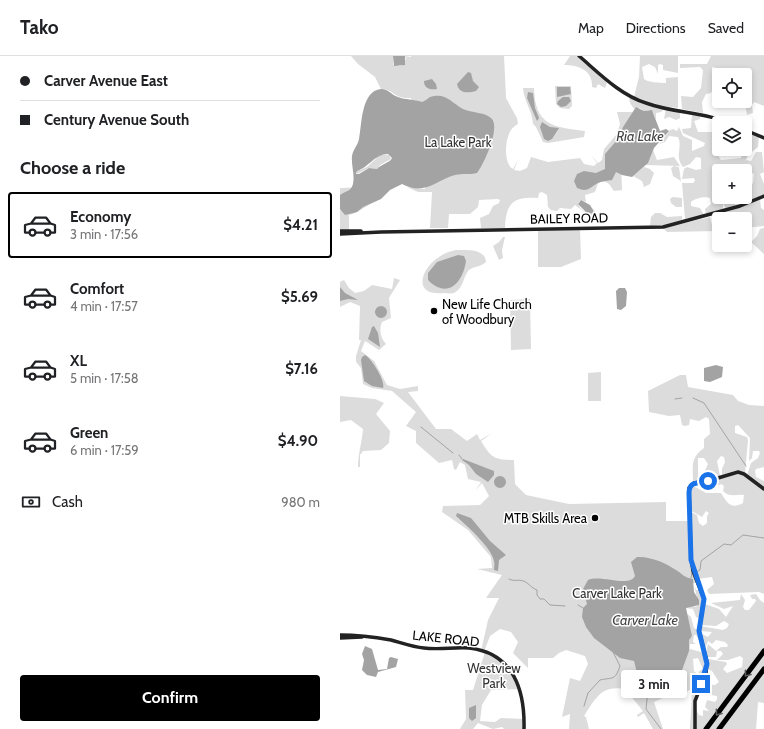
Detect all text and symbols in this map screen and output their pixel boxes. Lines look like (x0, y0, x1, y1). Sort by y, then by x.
text: Tako (20, 16, 59, 39)
text: Map (578, 19, 604, 37)
text: Directions (626, 19, 686, 37)
text: Saved (708, 19, 744, 37)
map controls (712, 68, 752, 252)
button: locate (712, 68, 752, 108)
text: Carver Avenue East (44, 72, 168, 90)
text: Century Avenue South (44, 111, 189, 129)
button: layers (712, 116, 752, 156)
water label: Ria Lake (616, 127, 664, 145)
park label: La Lake Park (425, 134, 492, 150)
text: Choose a ride (20, 157, 125, 179)
button: + (712, 164, 752, 204)
icon: car (22, 207, 58, 243)
text: Economy (70, 208, 131, 226)
street label: BAILEY ROAD (530, 209, 608, 227)
button: − (712, 212, 752, 252)
text: $4.21 (283, 216, 318, 234)
text: 3 min · 17:56 (70, 226, 138, 242)
icon: car (22, 279, 58, 315)
text: Comfort (70, 280, 124, 298)
text: $5.69 (281, 288, 318, 306)
place label: New Life Church of Woodbury (442, 296, 532, 327)
text: 4 min · 17:57 (70, 298, 138, 314)
marker: New Life Church of Woodbury (429, 306, 439, 316)
icon: car (22, 351, 58, 387)
text: XL (70, 352, 87, 370)
text: $7.16 (285, 360, 318, 378)
text: 5 min · 17:58 (70, 370, 139, 386)
icon: car (22, 423, 58, 459)
text: Green (70, 424, 108, 442)
text: $4.90 (278, 432, 318, 450)
text: 6 min · 17:59 (70, 442, 139, 458)
route start (699, 472, 717, 490)
icon: cash (20, 491, 42, 513)
text: Cash (52, 493, 83, 511)
text: 980 m (281, 494, 320, 510)
place label: MTB Skills Area (504, 510, 588, 526)
marker: MTB Skills Area (590, 513, 600, 523)
park label: Carver Lake Park (572, 585, 662, 601)
water label: Carver Lake (612, 611, 678, 629)
street label: LAKE ROAD (412, 627, 480, 649)
park label: Westview Park (467, 660, 521, 691)
one-way arrow (745, 669, 752, 676)
callout: 3 min (621, 670, 687, 698)
button: Confirm (20, 675, 320, 721)
route end (692, 675, 710, 693)
text: 3 min (638, 676, 670, 692)
one-way arrow (716, 708, 723, 715)

